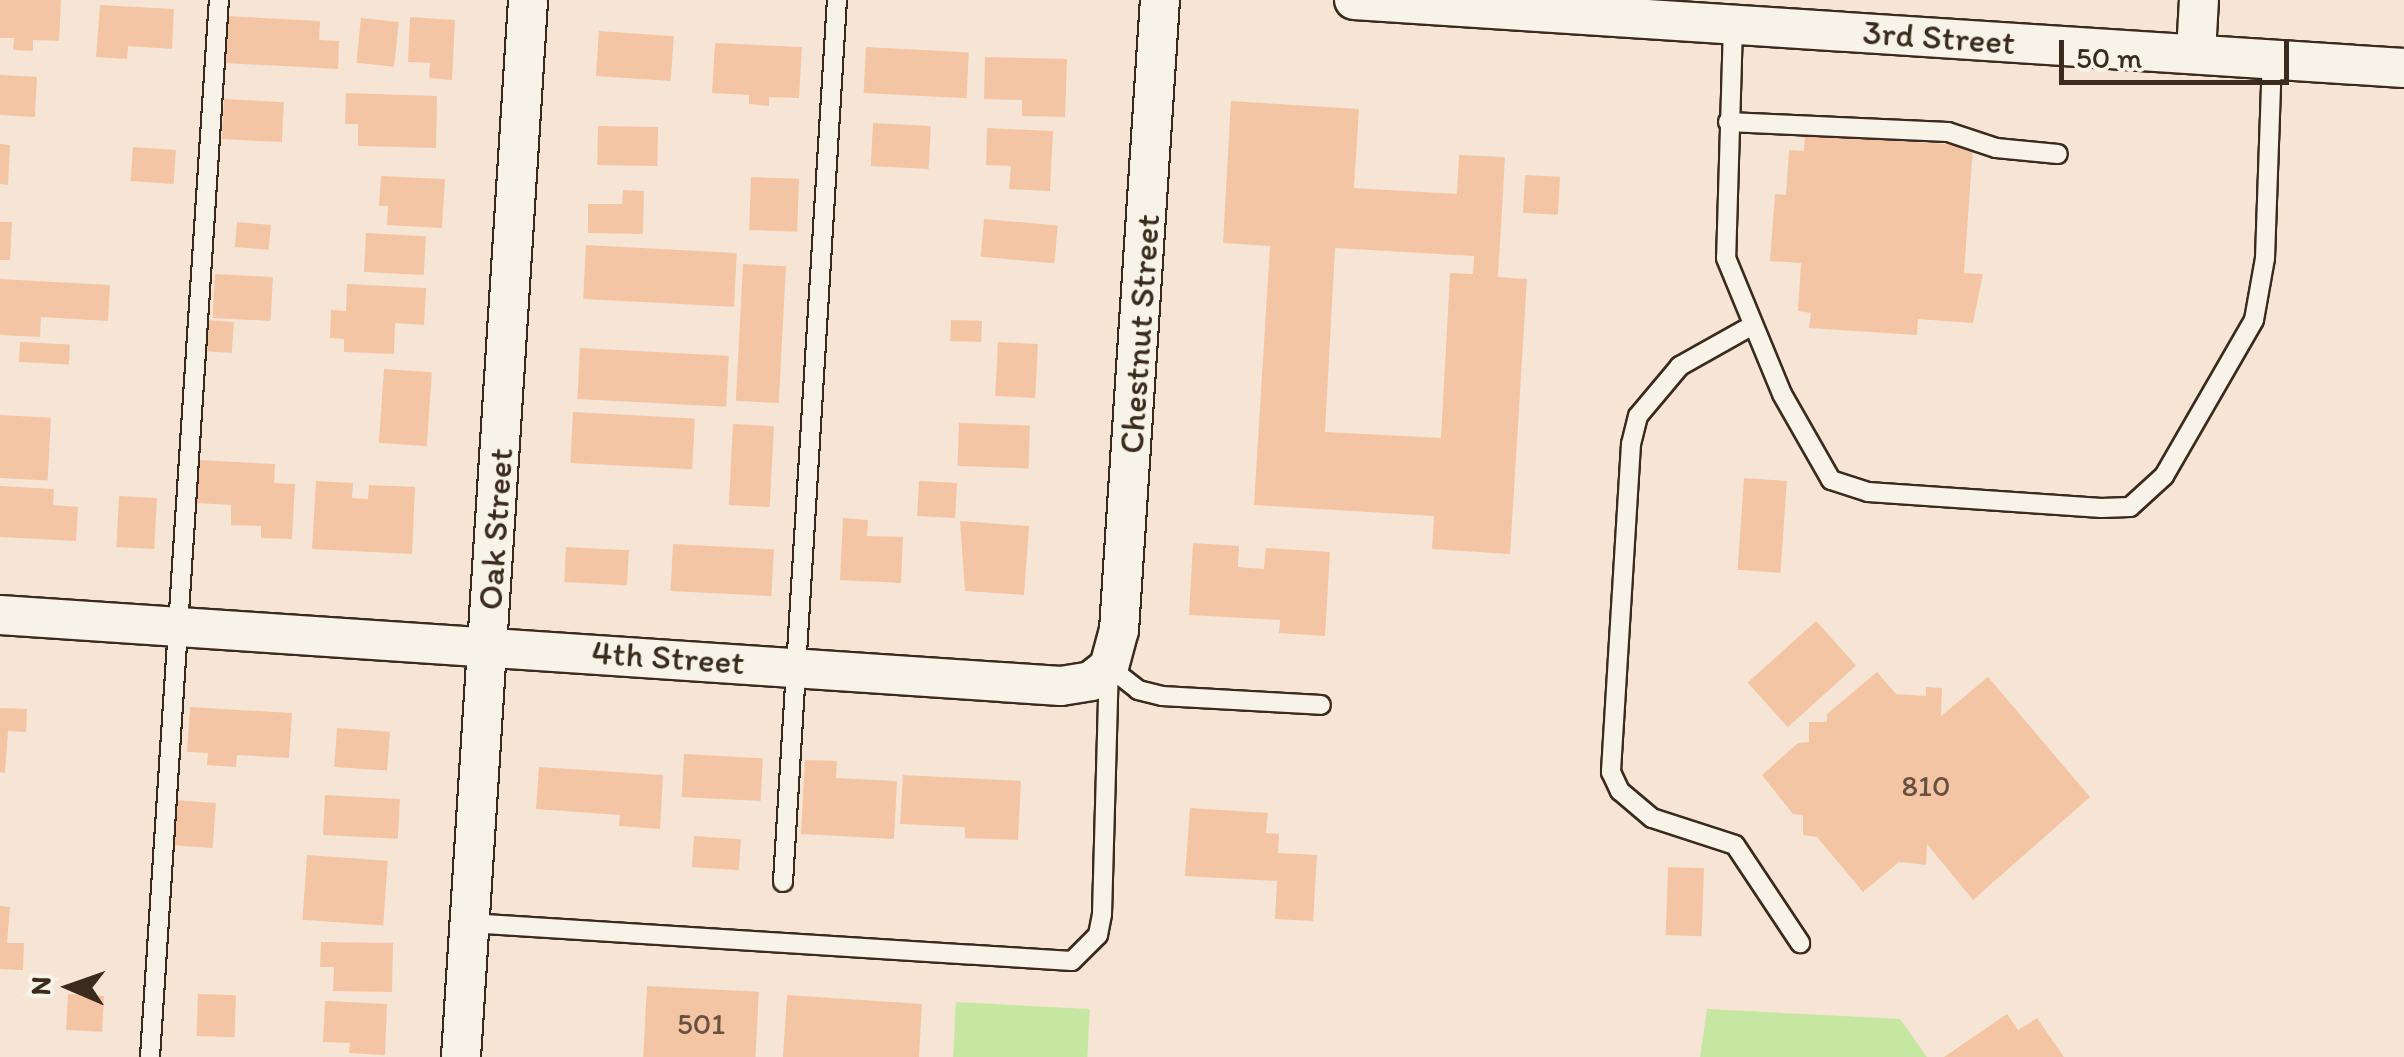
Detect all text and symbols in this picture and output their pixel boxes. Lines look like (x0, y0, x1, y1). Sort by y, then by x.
street label: 3rd Street (1862, 11, 2016, 63)
scale bar (2064, 20, 2294, 82)
text: 50 m (2076, 39, 2142, 76)
street label: Chestnut Street (1110, 213, 1168, 455)
street label: Oak Street (468, 447, 522, 611)
street label: 4th Street (590, 631, 746, 683)
house number: 810 (1902, 768, 1950, 804)
north arrow (20, 937, 120, 1037)
text: N (23, 976, 57, 996)
house number: 501 (677, 1006, 725, 1042)

